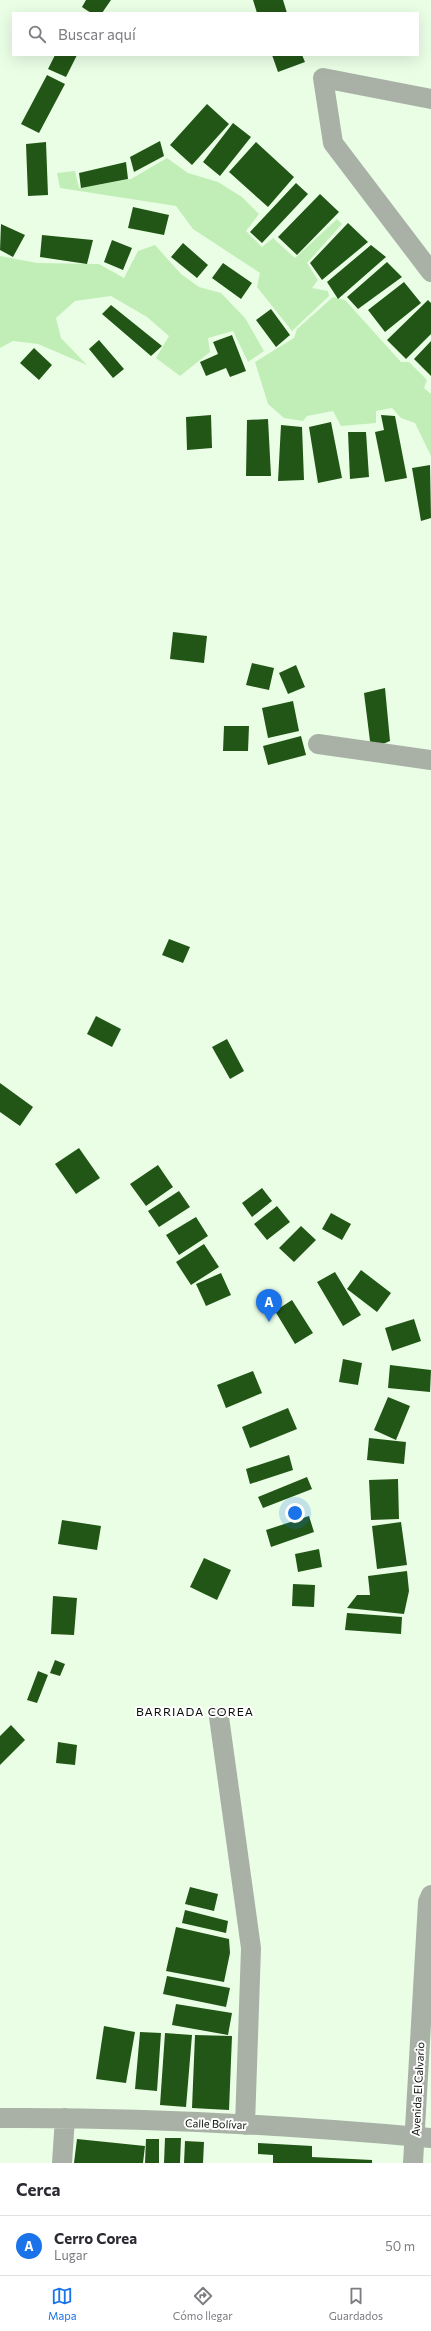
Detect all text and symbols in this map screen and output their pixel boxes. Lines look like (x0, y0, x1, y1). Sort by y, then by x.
search box (12, 12, 419, 56)
icon: search (26, 23, 48, 45)
text: Buscar aquí (58, 25, 136, 43)
pin: A (256, 1289, 282, 1322)
your location (285, 1503, 305, 1523)
district label: BARRIADA COREA (136, 1704, 254, 1718)
street label: Avenida El Calvario (409, 2041, 426, 2136)
street label: Calle Bolívar (185, 2116, 248, 2131)
text: Cerca (16, 2179, 61, 2200)
text: Cerro Corea (54, 2229, 137, 2247)
text: A (24, 2238, 34, 2254)
text: 50 m (385, 2238, 415, 2254)
text: Lugar (54, 2247, 88, 2263)
tab: Mapa (48, 2285, 77, 2322)
tab: Cómo llegar (173, 2285, 233, 2322)
tab: Guardados (329, 2285, 383, 2322)

